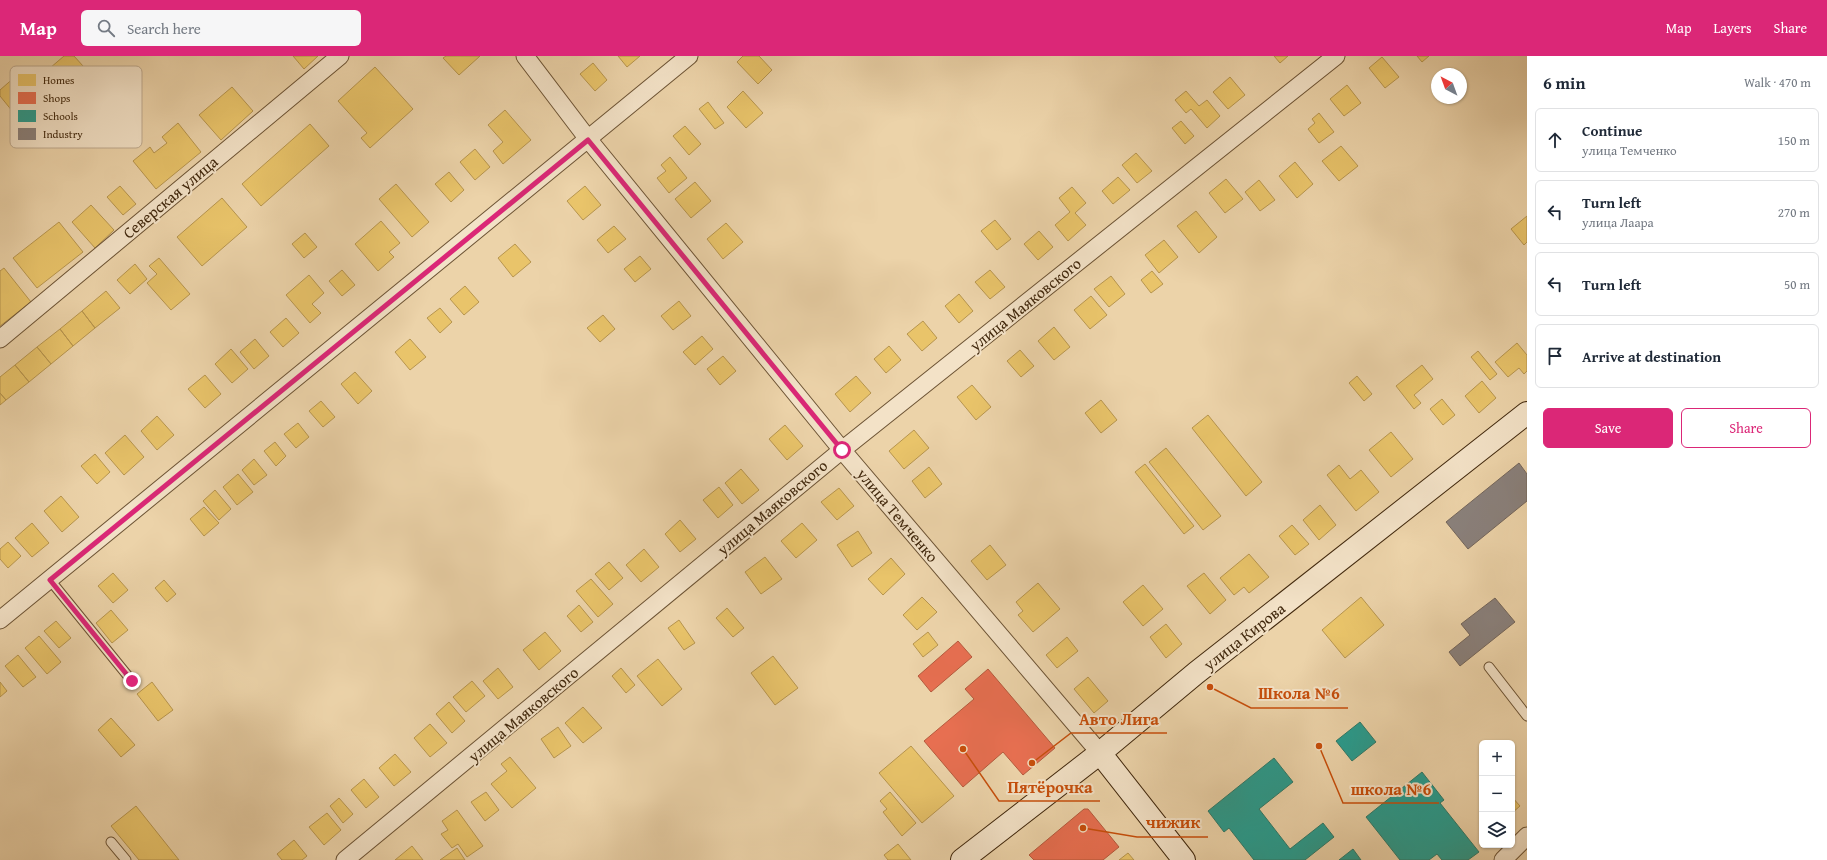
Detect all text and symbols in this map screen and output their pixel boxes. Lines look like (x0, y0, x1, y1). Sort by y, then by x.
search box (81, 10, 361, 46)
text: Map (20, 14, 57, 42)
icon: search (95, 17, 117, 39)
text: Search here (127, 18, 201, 39)
text: Map (1666, 18, 1692, 38)
text: Layers (1714, 18, 1752, 38)
text: Share (1774, 18, 1807, 38)
legend (10, 66, 142, 148)
north arrow (1431, 68, 1467, 104)
text: 6 min (1543, 70, 1585, 95)
text: Homes (43, 72, 74, 88)
text: Walk · 470 m (1744, 73, 1811, 92)
text: Shops (43, 90, 70, 106)
text: Schools (43, 108, 78, 124)
text: Continue (1582, 120, 1643, 141)
text: Industry (43, 126, 83, 142)
icon: ahead (1544, 129, 1566, 151)
text: 150 m (1778, 131, 1810, 150)
text: улица Темченко (1582, 141, 1677, 160)
street label: Северская улица (117, 150, 223, 244)
text: Turn left (1582, 192, 1641, 213)
icon: left (1544, 201, 1566, 223)
text: 270 m (1778, 203, 1810, 222)
text: улица Лаара (1582, 213, 1654, 232)
street label: улица Маяковского (963, 251, 1086, 357)
icon: left (1544, 273, 1566, 295)
text: Turn left (1582, 274, 1641, 295)
text: 50 m (1784, 275, 1810, 294)
icon: arrive (1544, 345, 1566, 367)
text: Arrive at destination (1582, 346, 1721, 367)
button: Save (1543, 408, 1673, 448)
button: Share (1681, 408, 1811, 448)
route start (833, 441, 851, 459)
street label: улица Маяковского (711, 453, 833, 561)
street label: улица Темченко (851, 462, 945, 567)
street label: улица Кирова (1197, 596, 1290, 676)
street label: улица Маяковского (462, 660, 584, 768)
route end (123, 672, 141, 690)
callout: Школа №6 (1251, 679, 1348, 708)
text: Школа №6 (1258, 680, 1340, 705)
callout: Авто Лига (1071, 704, 1167, 733)
text: Авто Лига (1079, 706, 1159, 731)
map controls (1479, 740, 1515, 848)
button: + (1479, 740, 1515, 776)
callout: Пятёрочка (999, 772, 1100, 801)
text: Пятёрочка (1007, 774, 1093, 799)
callout: школа №6 (1343, 774, 1439, 803)
text: школа №6 (1351, 776, 1431, 801)
button: − (1479, 776, 1515, 812)
callout: чижик (1137, 808, 1208, 837)
text: чижик (1146, 809, 1201, 834)
button: layers (1479, 812, 1515, 848)

